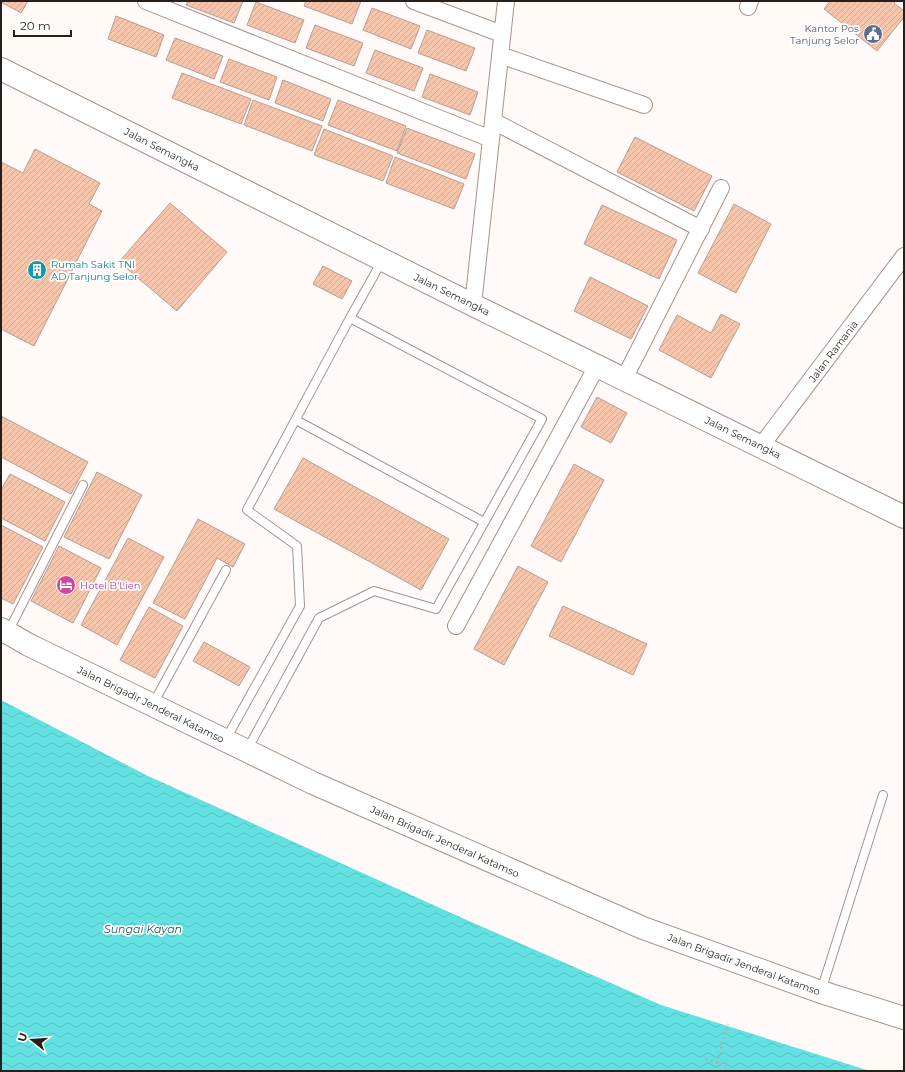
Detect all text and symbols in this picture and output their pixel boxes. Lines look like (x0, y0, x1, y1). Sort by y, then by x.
scale bar (14, 12, 71, 38)
text: 20 m (20, 18, 51, 33)
place label: Kantor Pos Tanjung Selor (790, 22, 859, 47)
public building icon: Kantor Pos Tanjung Selor (862, 23, 884, 45)
street label: Jalan Semangka (121, 124, 202, 174)
place label: Rumah Sakit TNI AD Tanjung Selor (51, 258, 138, 283)
building icon: Rumah Sakit TNI AD Tanjung Selor (26, 259, 48, 281)
street label: Jalan Semangka (411, 270, 492, 318)
street label: Jalan Ramania (805, 318, 861, 385)
street label: Jalan Semangka (702, 413, 783, 461)
hotel icon: Hotel B'Lien (55, 574, 77, 596)
place label: Hotel B'Lien (80, 579, 141, 592)
street label: Jalan Brigadir Jenderal Katamso (74, 663, 226, 746)
street label: Jalan Brigadir Jenderal Katamso (367, 802, 521, 880)
water label: Sungai Kayan (104, 922, 182, 936)
street label: Jalan Brigadir Jenderal Katamso (665, 930, 822, 998)
north arrow (12, 1020, 52, 1060)
text: U (14, 1031, 30, 1043)

